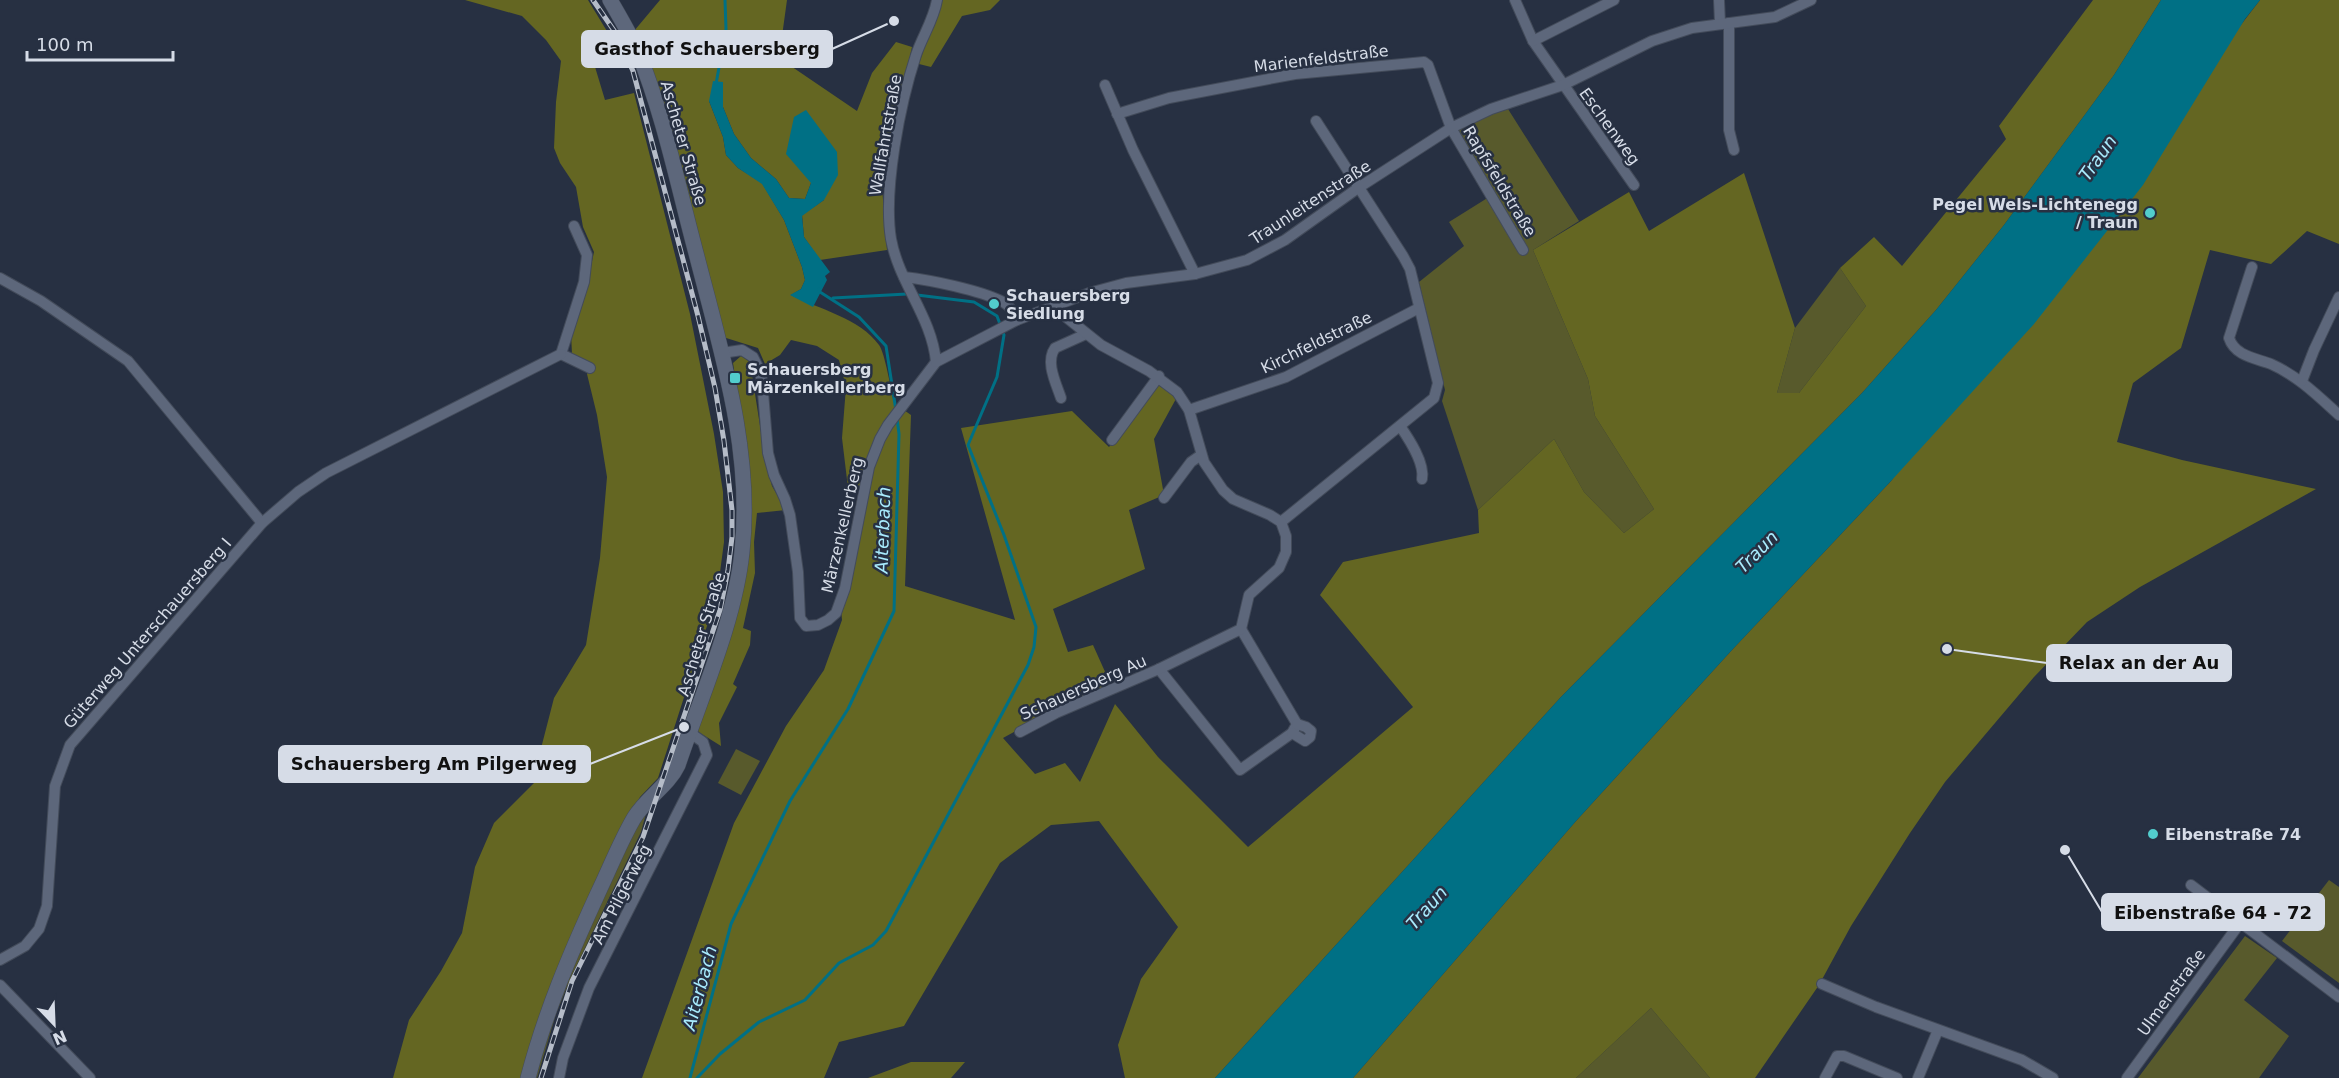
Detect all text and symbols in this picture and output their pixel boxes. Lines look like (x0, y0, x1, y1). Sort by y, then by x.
scale bar (27, 24, 172, 62)
callout: Gasthof Schauersberg (582, 31, 832, 67)
text: 100 m (36, 34, 94, 55)
text: Gasthof Schauersberg (594, 38, 820, 59)
street label: Marienfeldstraße (1253, 41, 1390, 76)
street label: Wallfahrtstraße (865, 73, 906, 197)
street label: Ascheter Straße (657, 79, 710, 208)
street label: Eschenweg (1575, 84, 1644, 168)
street label: Rapfsfeldstraße (1459, 122, 1540, 240)
water label: Traun (2074, 131, 2121, 185)
street label: Traunleitenstraße (1246, 156, 1374, 249)
place label: Pegel Wels-Lichtenegg / Traun (1932, 195, 2138, 232)
marker: Pegel Wels-Lichtenegg / Traun (2143, 206, 2157, 220)
place label: Schauersberg Siedlung (1006, 286, 1131, 323)
marker: Schauersberg Siedlung (987, 297, 1001, 311)
street label: Kirchfeldstraße (1258, 307, 1375, 378)
place label: Schauersberg Märzenkellerberg (747, 360, 906, 397)
marker: Schauersberg Märzenkellerberg (728, 371, 742, 385)
street label: Märzenkellerberg (818, 455, 867, 595)
water label: Aiterbach (870, 486, 895, 575)
water label: Traun (1731, 526, 1782, 577)
street label: Güterweg Unterschauersberg I (59, 534, 235, 732)
street label: Ascheter Straße (674, 570, 729, 698)
callout: Relax an der Au (2047, 645, 2231, 681)
street label: Schauersberg Au (1017, 651, 1149, 724)
text: Relax an der Au (2059, 652, 2219, 673)
callout: Schauersberg Am Pilgerweg (279, 746, 590, 782)
text: Schauersberg Am Pilgerweg (291, 753, 577, 774)
place label: Eibenstraße 74 (2165, 825, 2301, 844)
marker: Eibenstraße 74 (2146, 827, 2160, 841)
street label: Am Pilgerweg (588, 841, 655, 947)
water label: Traun (1402, 882, 1451, 934)
callout: Eibenstraße 64 - 72 (2102, 894, 2324, 930)
text: Eibenstraße 64 - 72 (2114, 902, 2312, 923)
water label: Aiterbach (678, 943, 721, 1033)
street label: Ulmenstraße (2134, 945, 2209, 1039)
north arrow (24, 994, 84, 1054)
text: N (50, 1026, 70, 1049)

